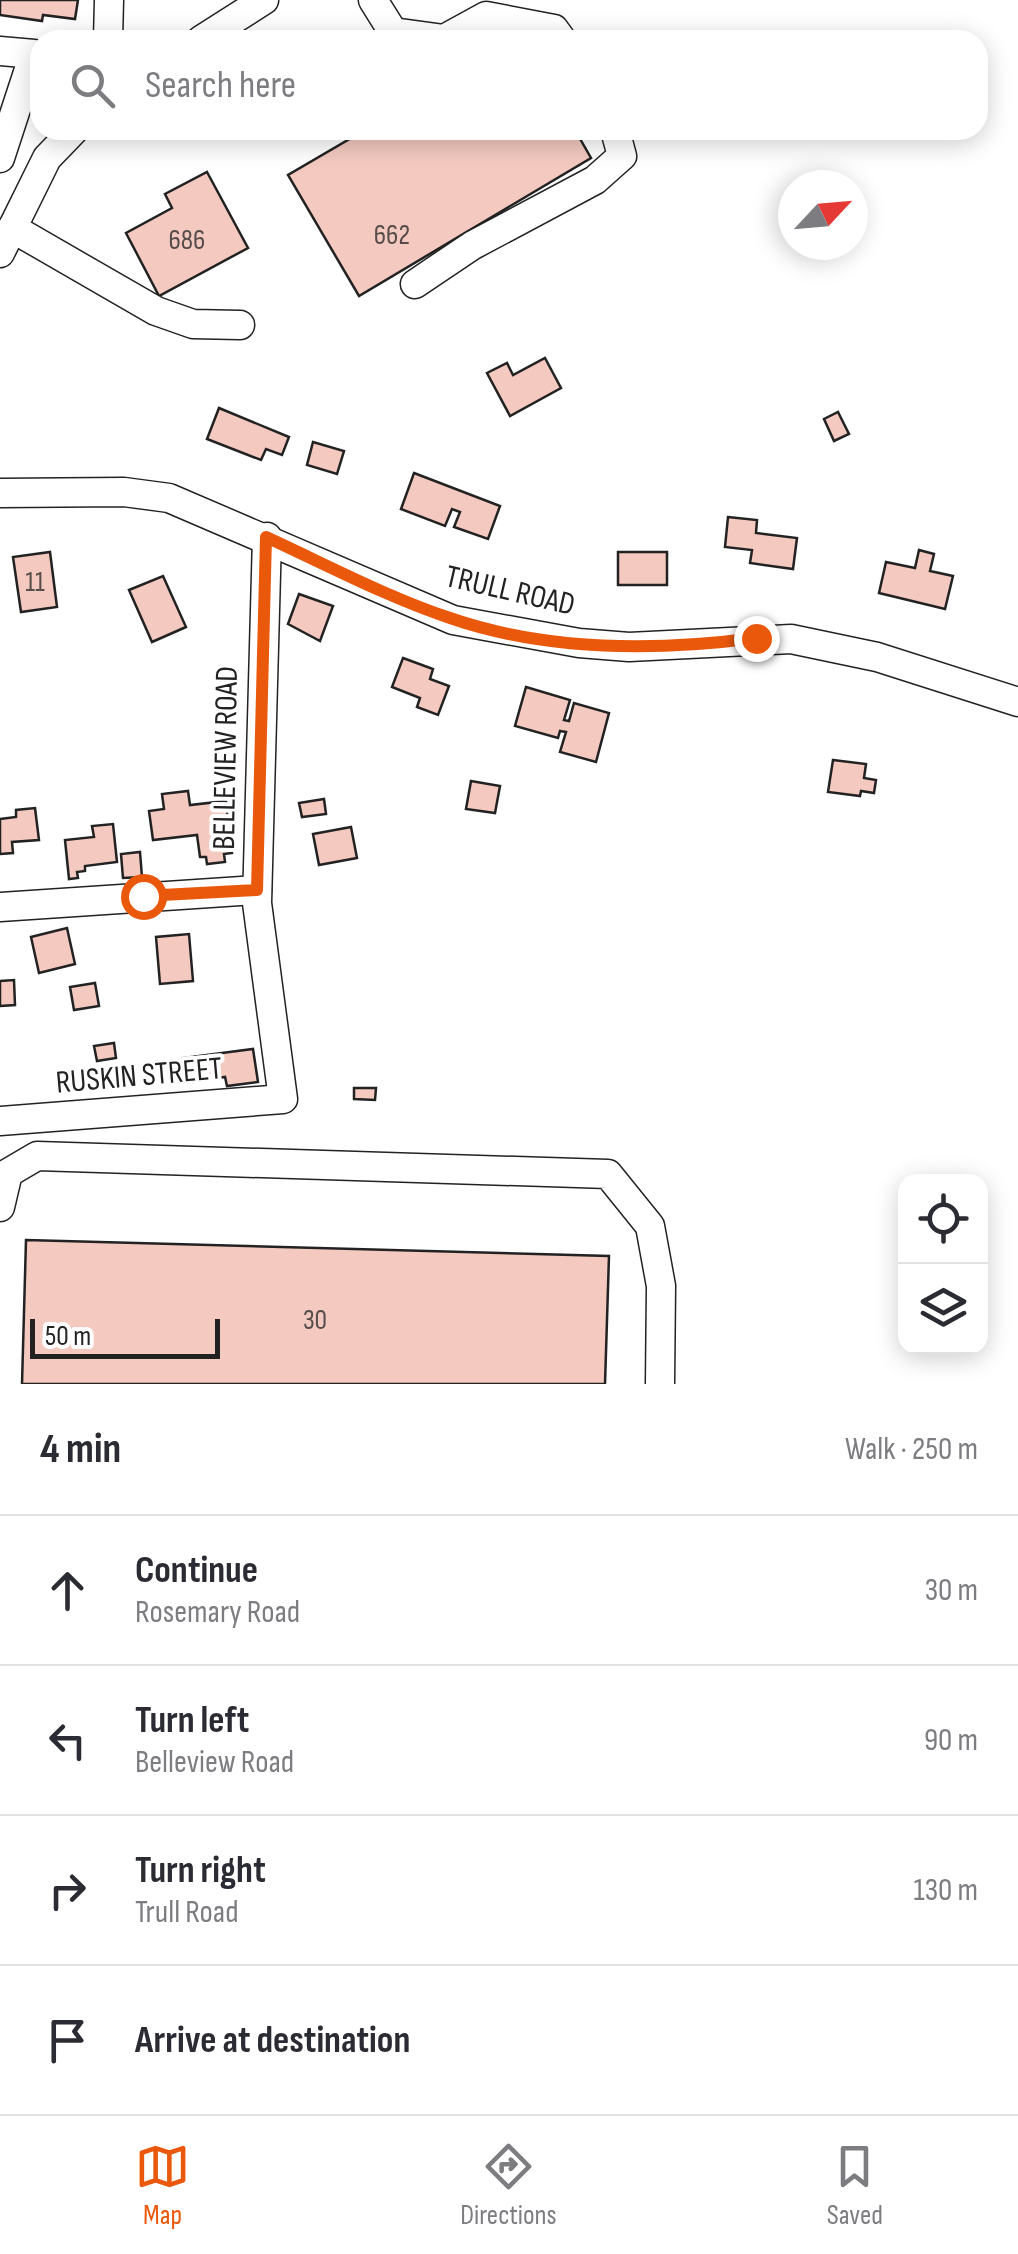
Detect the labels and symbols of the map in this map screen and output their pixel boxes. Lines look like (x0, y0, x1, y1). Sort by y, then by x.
north arrow (778, 170, 868, 260)
house number: 662 (374, 219, 410, 252)
house number: 686 (169, 224, 205, 257)
street label: TRULL ROAD (441, 557, 579, 625)
house number: 11 (25, 566, 45, 599)
route end (734, 616, 780, 662)
street label: BELLEVIEW ROAD (205, 666, 247, 850)
route start (121, 874, 167, 920)
street label: RUSKIN STREET (54, 1049, 224, 1103)
house number: 30 (303, 1304, 327, 1337)
scale bar (30, 1314, 220, 1358)

